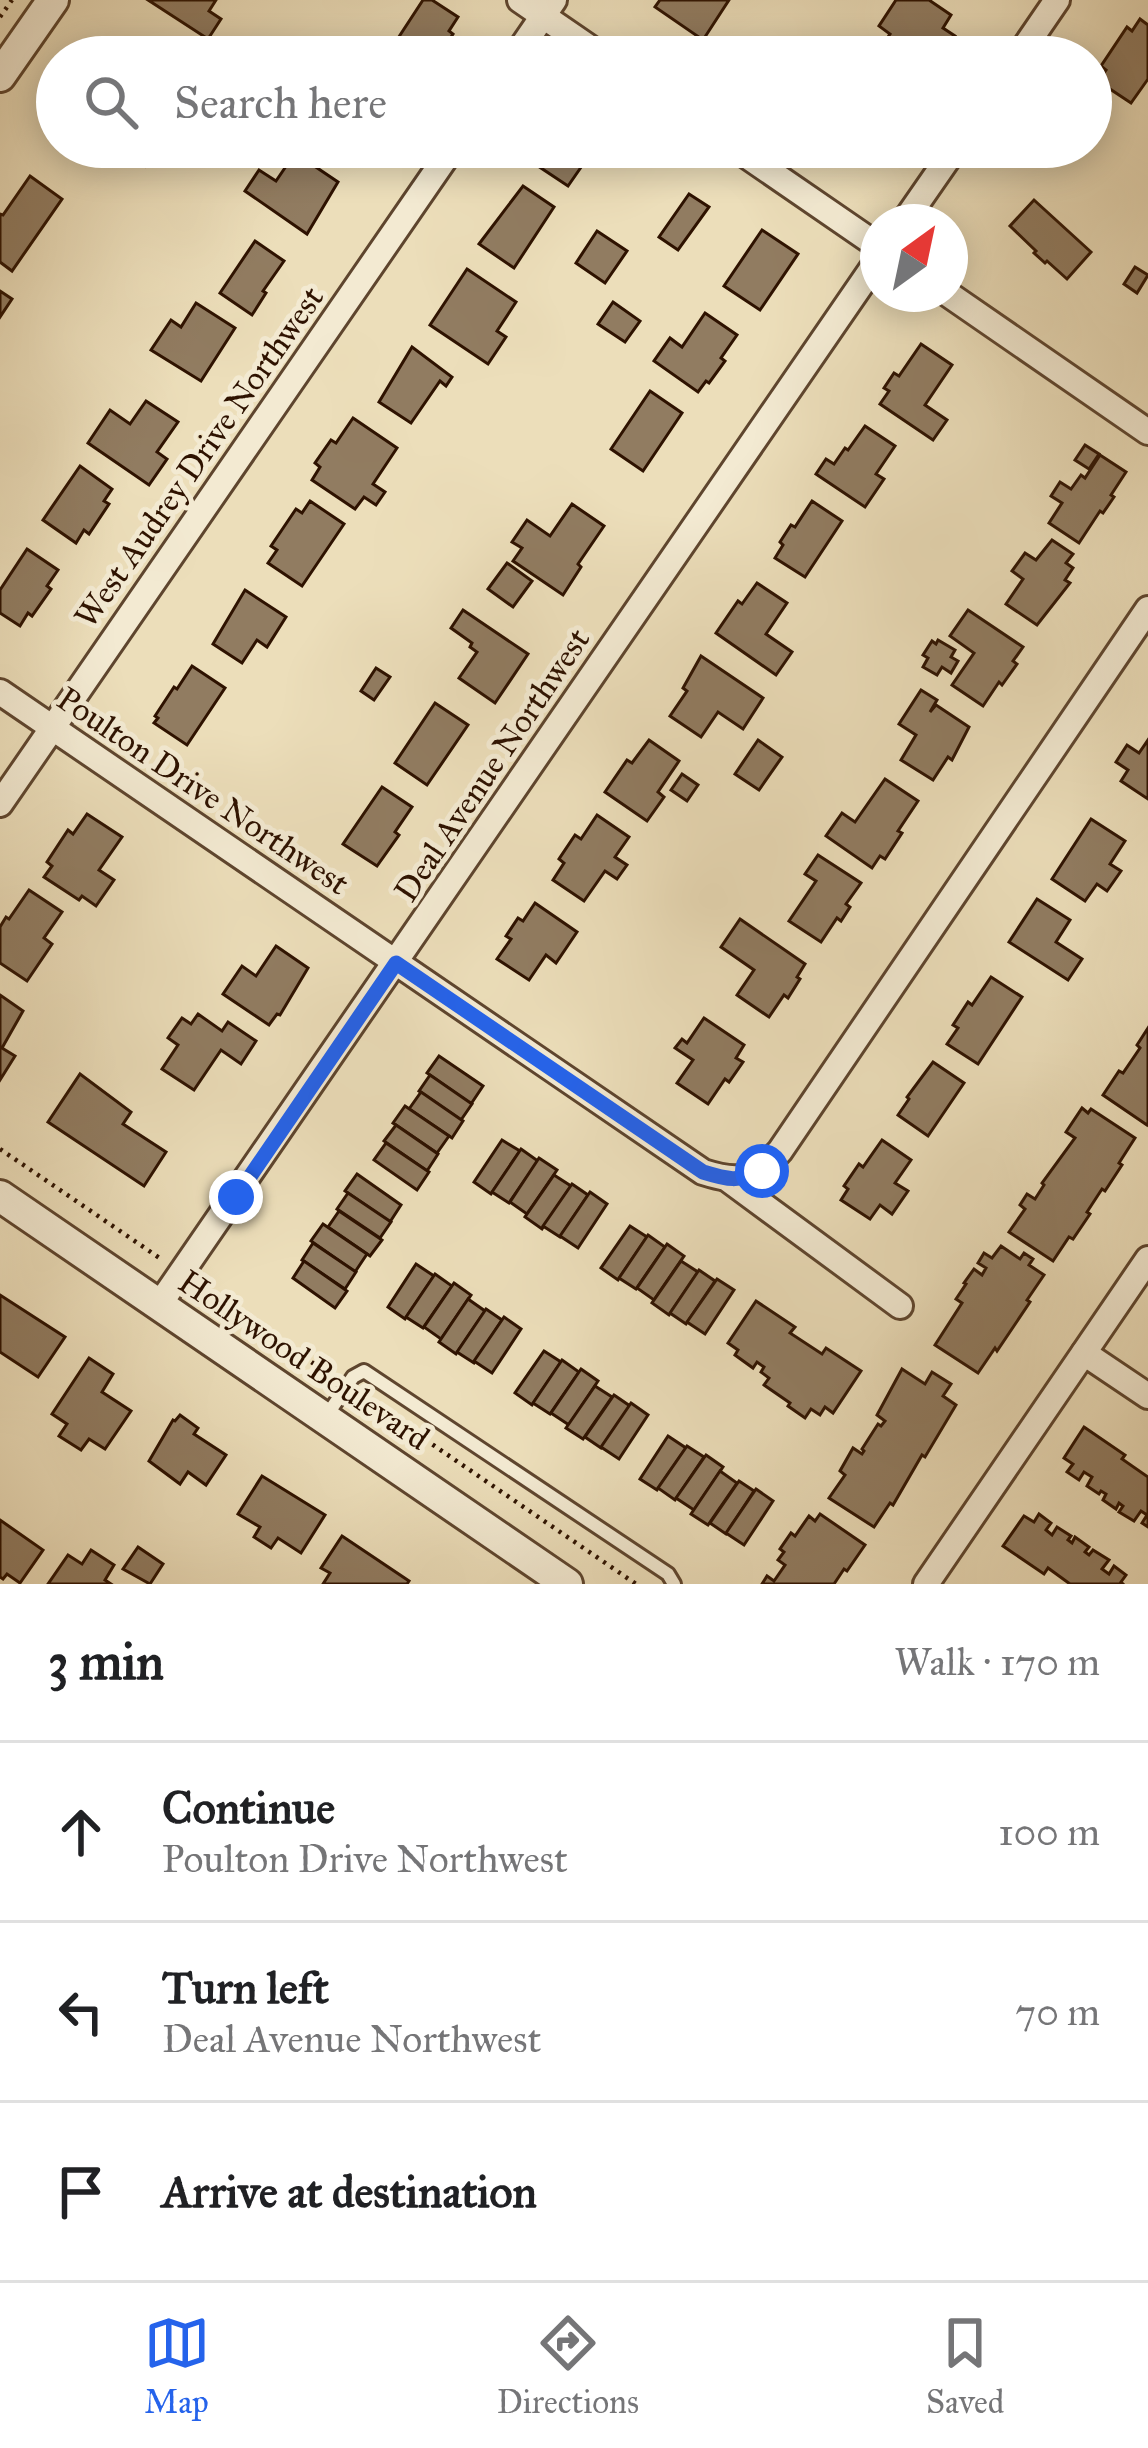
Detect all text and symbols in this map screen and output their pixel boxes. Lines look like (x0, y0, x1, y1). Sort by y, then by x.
search box (36, 36, 1112, 168)
icon: search (78, 69, 144, 135)
text: Search here (174, 75, 387, 130)
north arrow (860, 204, 968, 312)
street label: West Audrey Drive Northwest (66, 278, 332, 635)
street label: Deal Avenue Northwest (386, 621, 598, 909)
street label: Poulton Drive Northwest (50, 678, 357, 904)
route start (735, 1144, 789, 1198)
route end (209, 1170, 263, 1224)
street label: Hollywood Boulevard (171, 1261, 437, 1459)
text: 3 min (48, 1631, 164, 1693)
text: Walk · 170 m (894, 1638, 1100, 1686)
text: Continue (162, 1780, 335, 1835)
icon: ahead (48, 1799, 114, 1865)
text: 100 m (998, 1808, 1100, 1856)
text: Poulton Drive Northwest (162, 1835, 568, 1883)
text: Turn left (162, 1960, 329, 2015)
icon: left (48, 1979, 114, 2045)
text: 70 m (1015, 1988, 1100, 2036)
text: Deal Avenue Northwest (162, 2015, 541, 2063)
icon: arrive (48, 2159, 114, 2225)
text: Arrive at destination (162, 2164, 537, 2219)
tab: Map (144, 2310, 210, 2422)
tab: Directions (497, 2310, 639, 2422)
tab: Saved (926, 2310, 1004, 2422)

